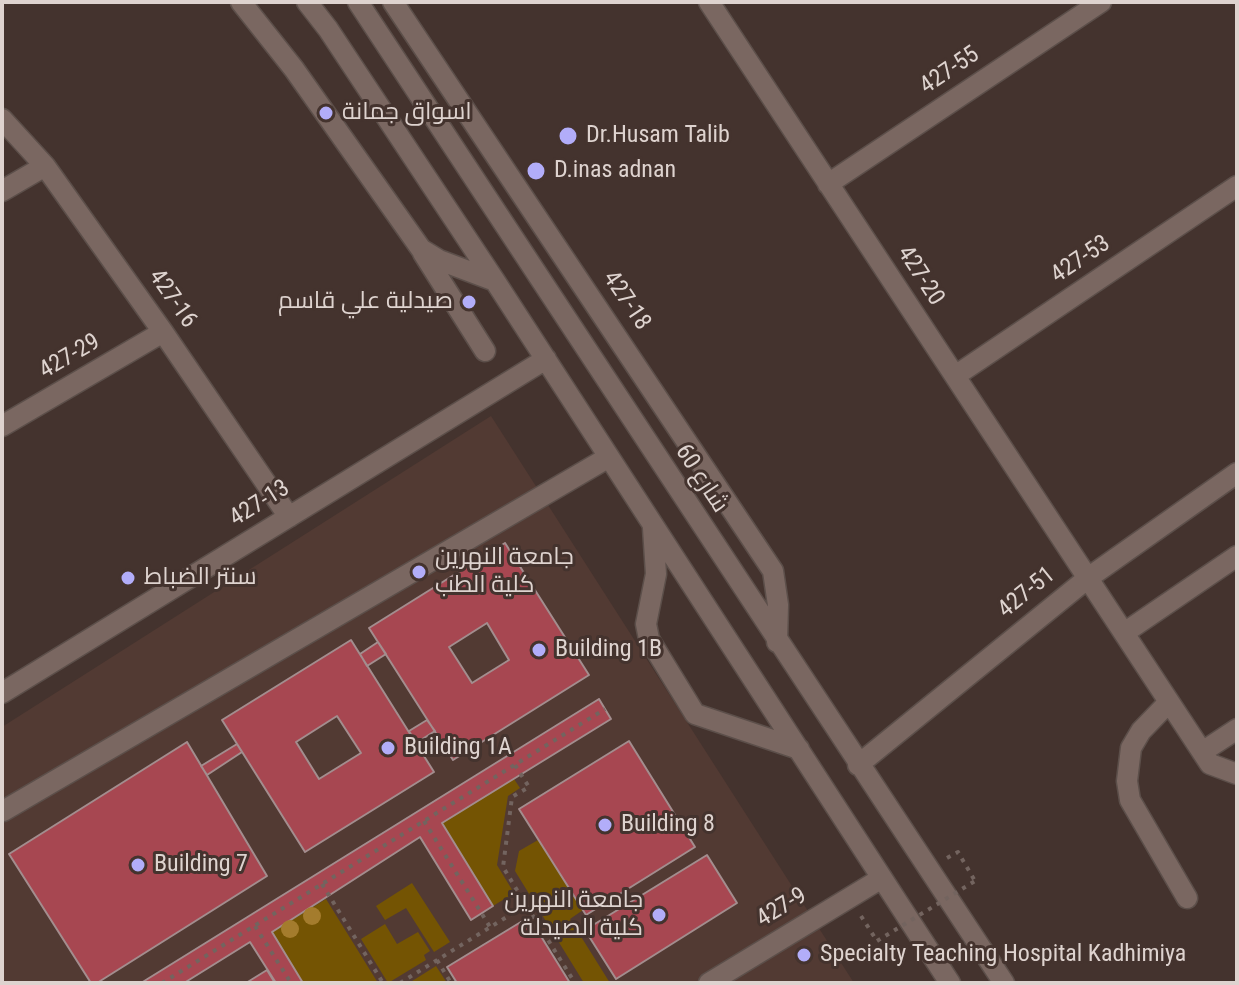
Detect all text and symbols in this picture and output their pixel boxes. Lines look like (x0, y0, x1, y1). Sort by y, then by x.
street label: 427-55 (915, 41, 985, 101)
place label: اسواق جمانة (342, 99, 472, 127)
marker: اسواق جمانة (317, 104, 335, 122)
place label: Dr.Husam Talib (586, 122, 730, 150)
marker: Dr.Husam Talib (557, 125, 579, 147)
place label: D.inas adnan (554, 157, 676, 185)
marker: D.inas adnan (525, 160, 547, 182)
street label: 427-53 (1046, 230, 1116, 290)
street label: 427-20 (890, 241, 950, 311)
street label: 427-16 (142, 264, 202, 334)
street label: 427-18 (596, 266, 656, 336)
place label: صيدلية علي قاسم (278, 288, 453, 316)
marker: صيدلية علي قاسم (460, 293, 478, 311)
street label: 427-29 (35, 328, 105, 386)
street label: شارع 60 (668, 439, 734, 519)
street label: 427-13 (225, 475, 295, 533)
place label: جامعة النهرين كلية الطب (435, 544, 574, 600)
street label: 427-51 (993, 561, 1061, 625)
marker: جامعة النهرين كلية الطب (410, 563, 428, 581)
place label: سنتر الضباط (144, 564, 257, 592)
marker: سنتر الضباط (119, 569, 137, 587)
place label: Building 1B (555, 636, 662, 664)
marker: Building 1B (530, 641, 548, 659)
place label: Building 1A (404, 734, 512, 762)
marker: Building 1A (379, 739, 397, 757)
place label: Building 8 (621, 811, 715, 839)
marker: Building 8 (596, 816, 614, 834)
place label: Building 7 (154, 851, 248, 879)
marker: Building 7 (129, 856, 147, 874)
street label: 427-9 (752, 882, 812, 934)
place label: جامعة النهرين كلية الصيدلة (504, 887, 643, 943)
marker: جامعة النهرين كلية الصيدلة (650, 906, 668, 924)
place label: Specialty Teaching Hospital Kadhimiya (820, 941, 1186, 969)
marker: Specialty Teaching Hospital Kadhimiya (795, 946, 813, 964)

